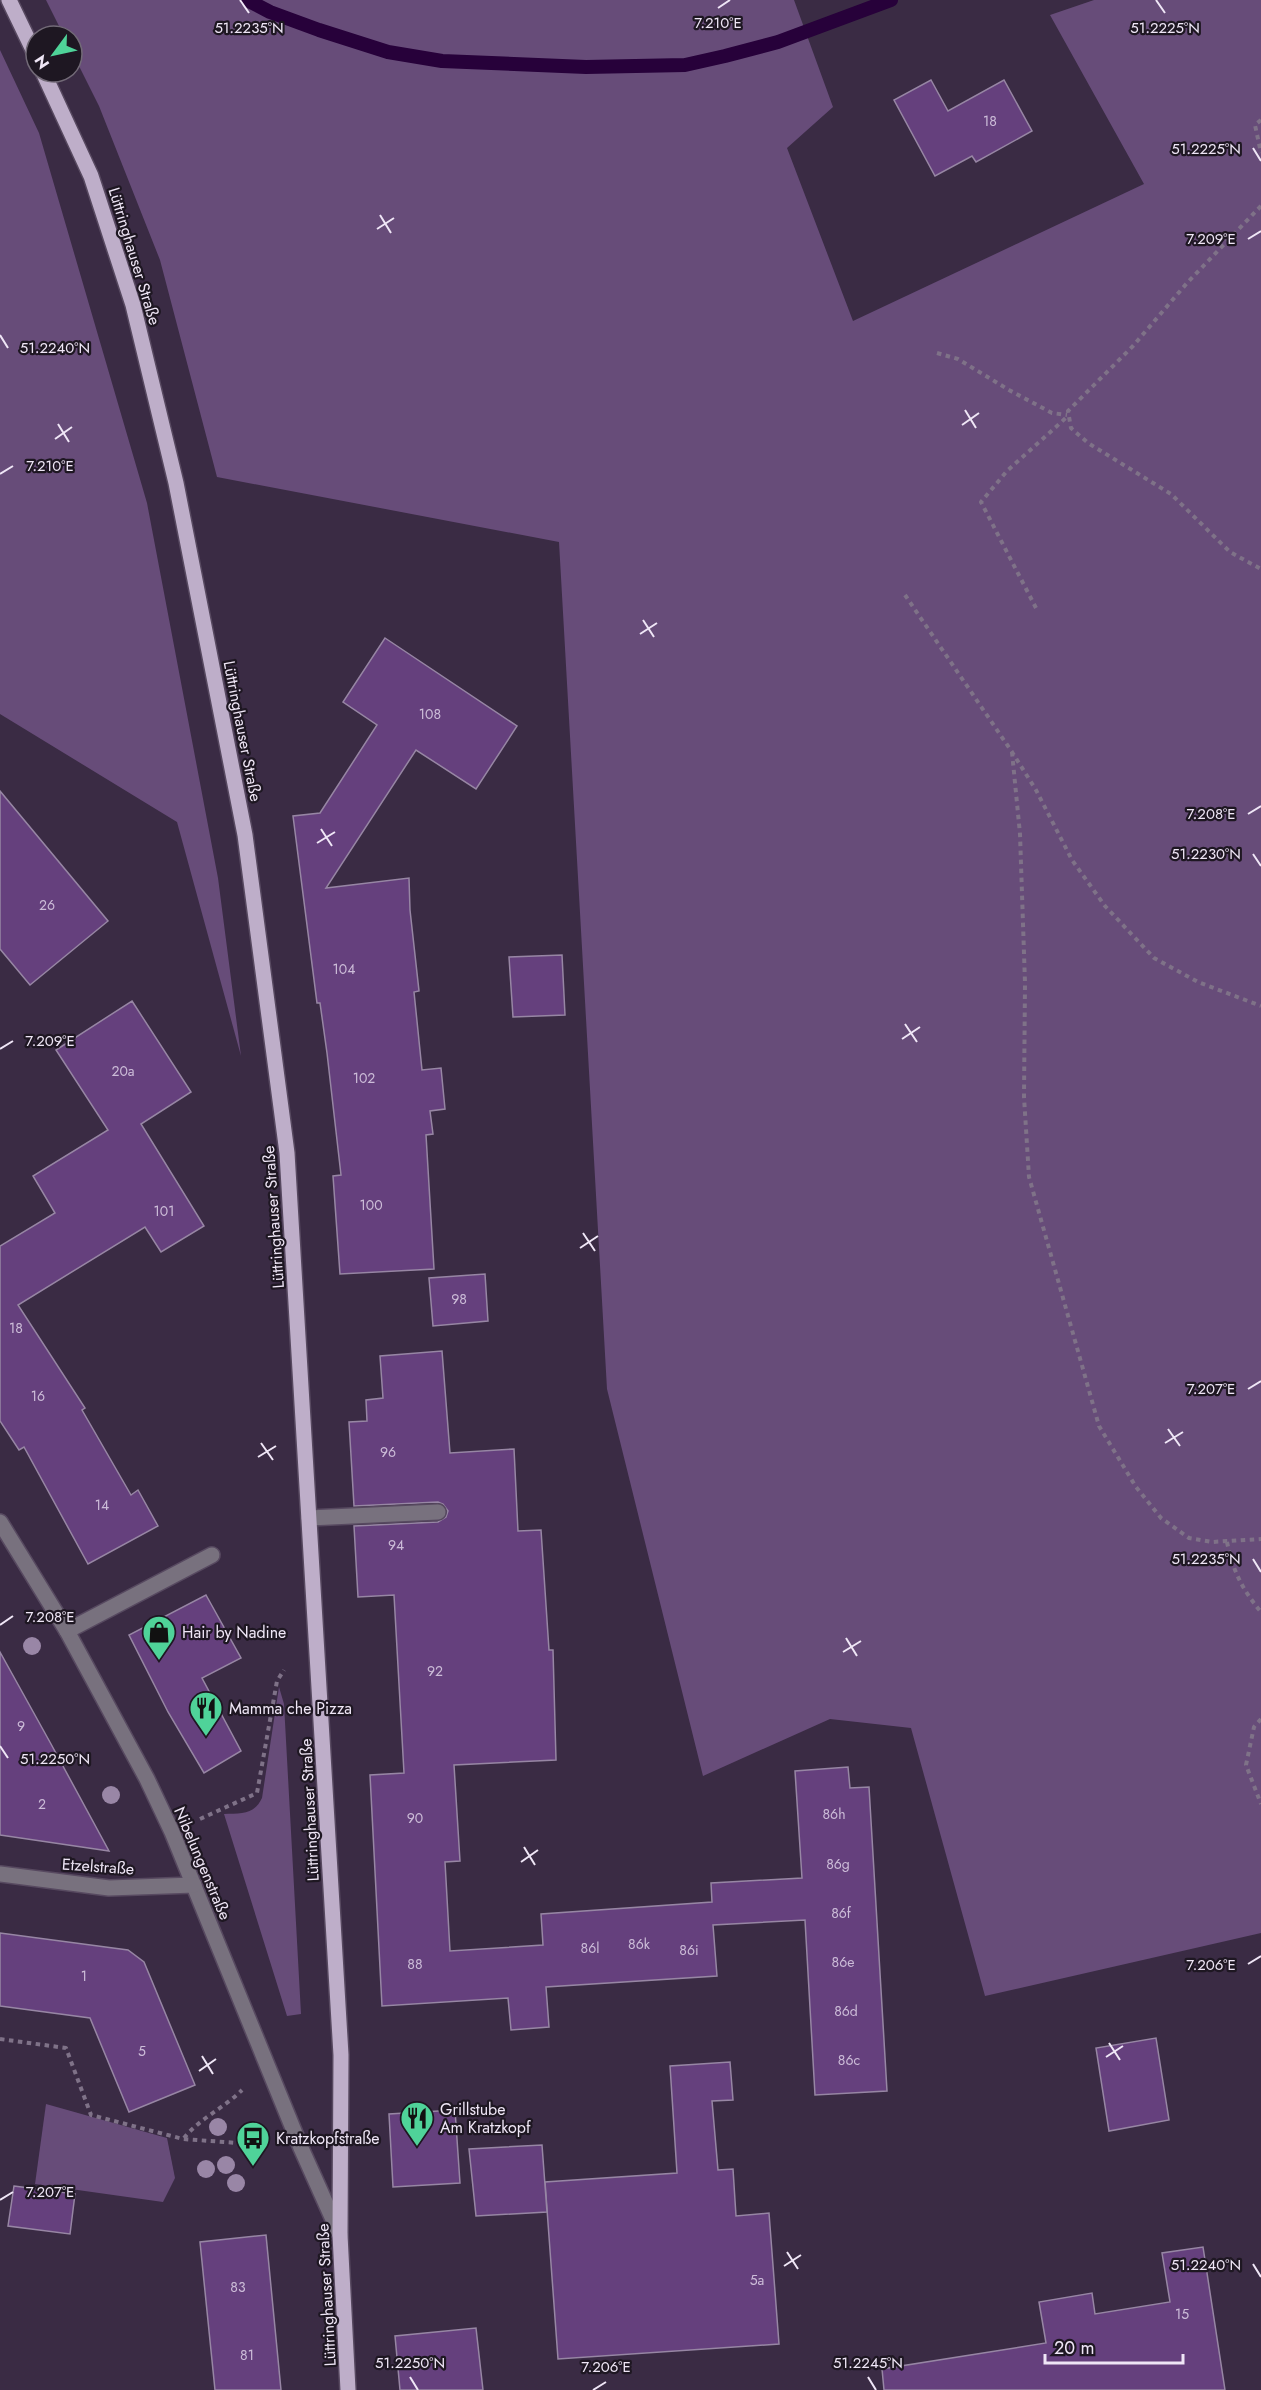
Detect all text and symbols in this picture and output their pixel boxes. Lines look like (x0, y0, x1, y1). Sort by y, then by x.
text: 7.210°E (694, 12, 742, 34)
text: 51.2235°N (214, 17, 284, 39)
text: 51.2225°N (1130, 17, 1200, 39)
north arrow (24, 24, 84, 84)
text: N (29, 50, 55, 73)
house number: 18 (983, 111, 997, 131)
text: 51.2225°N (1171, 138, 1241, 160)
street label: Lüttringhauser Straße (103, 184, 166, 328)
text: 7.209°E (1186, 228, 1236, 250)
text: 51.2240°N (20, 337, 90, 359)
text: 7.210°E (26, 455, 74, 477)
street label: Lüttringhauser Straße (218, 659, 267, 803)
house number: 108 (419, 704, 441, 724)
text: 7.208°E (1186, 803, 1236, 825)
text: 51.2230°N (1171, 843, 1241, 865)
house number: 26 (39, 895, 55, 915)
house number: 104 (333, 959, 355, 979)
text: 7.209°E (25, 1030, 75, 1052)
house number: 20a (111, 1061, 135, 1081)
house number: 102 (353, 1068, 375, 1088)
street label: Lüttringhauser Straße (257, 1145, 290, 1289)
house number: 100 (359, 1195, 383, 1215)
house number: 101 (154, 1201, 175, 1221)
house number: 98 (451, 1289, 467, 1309)
house number: 18 (9, 1318, 23, 1338)
text: 7.207°E (1187, 1378, 1235, 1400)
house number: 16 (31, 1386, 45, 1406)
house number: 96 (380, 1442, 396, 1462)
house number: 14 (95, 1495, 109, 1515)
house number: 94 (388, 1535, 404, 1555)
text: 51.2235°N (1171, 1548, 1241, 1570)
text: 7.208°E (25, 1606, 75, 1628)
shop icon: Hair by Nadine (141, 1614, 177, 1661)
place label: Hair by Nadine (182, 1621, 286, 1644)
house number: 92 (427, 1661, 443, 1681)
restaurant icon: Mamma che Pizza (188, 1690, 224, 1737)
place label: Mamma che Pizza (229, 1697, 352, 1720)
house number: 9 (17, 1716, 25, 1736)
street label: Lüttringhauser Straße (294, 1738, 325, 1882)
text: 51.2250°N (20, 1748, 90, 1770)
house number: 2 (38, 1794, 46, 1814)
street label: Nibelungenstraße (168, 1803, 237, 1923)
house number: 86h (822, 1804, 846, 1824)
house number: 90 (407, 1808, 423, 1828)
street label: Etzelstraße (61, 1853, 135, 1880)
house number: 86g (826, 1854, 850, 1874)
house number: 86f (831, 1903, 852, 1923)
house number: 86k (628, 1934, 651, 1954)
house number: 86l (581, 1938, 599, 1958)
house number: 86i (679, 1940, 699, 1960)
house number: 86e (832, 1952, 854, 1972)
house number: 88 (407, 1954, 423, 1974)
text: 7.206°E (1186, 1954, 1236, 1976)
house number: 1 (81, 1966, 87, 1986)
house number: 86d (834, 2001, 858, 2021)
house number: 5 (138, 2041, 146, 2061)
house number: 86c (838, 2050, 860, 2070)
place label: Grillstube Am Kratzkopf (440, 2098, 531, 2139)
restaurant icon: Grillstube Am Kratzkopf (399, 2100, 435, 2147)
bus stop icon: Kratzkopfstraße (235, 2120, 271, 2167)
place label: Kratzkopfstraße (276, 2127, 379, 2150)
text: 7.207°E (26, 2181, 74, 2203)
street label: Lüttringhauser Straße (311, 2223, 342, 2367)
text: 51.2240°N (1171, 2254, 1241, 2276)
house number: 5a (750, 2270, 764, 2290)
house number: 83 (230, 2277, 246, 2297)
house number: 15 (1175, 2304, 1189, 2324)
scale bar (1045, 2327, 1183, 2365)
text: 20 m (1054, 2335, 1094, 2361)
house number: 81 (240, 2345, 254, 2365)
text: 51.2250°N (375, 2352, 445, 2374)
text: 51.2245°N (833, 2352, 903, 2374)
text: 7.206°E (581, 2356, 631, 2378)

